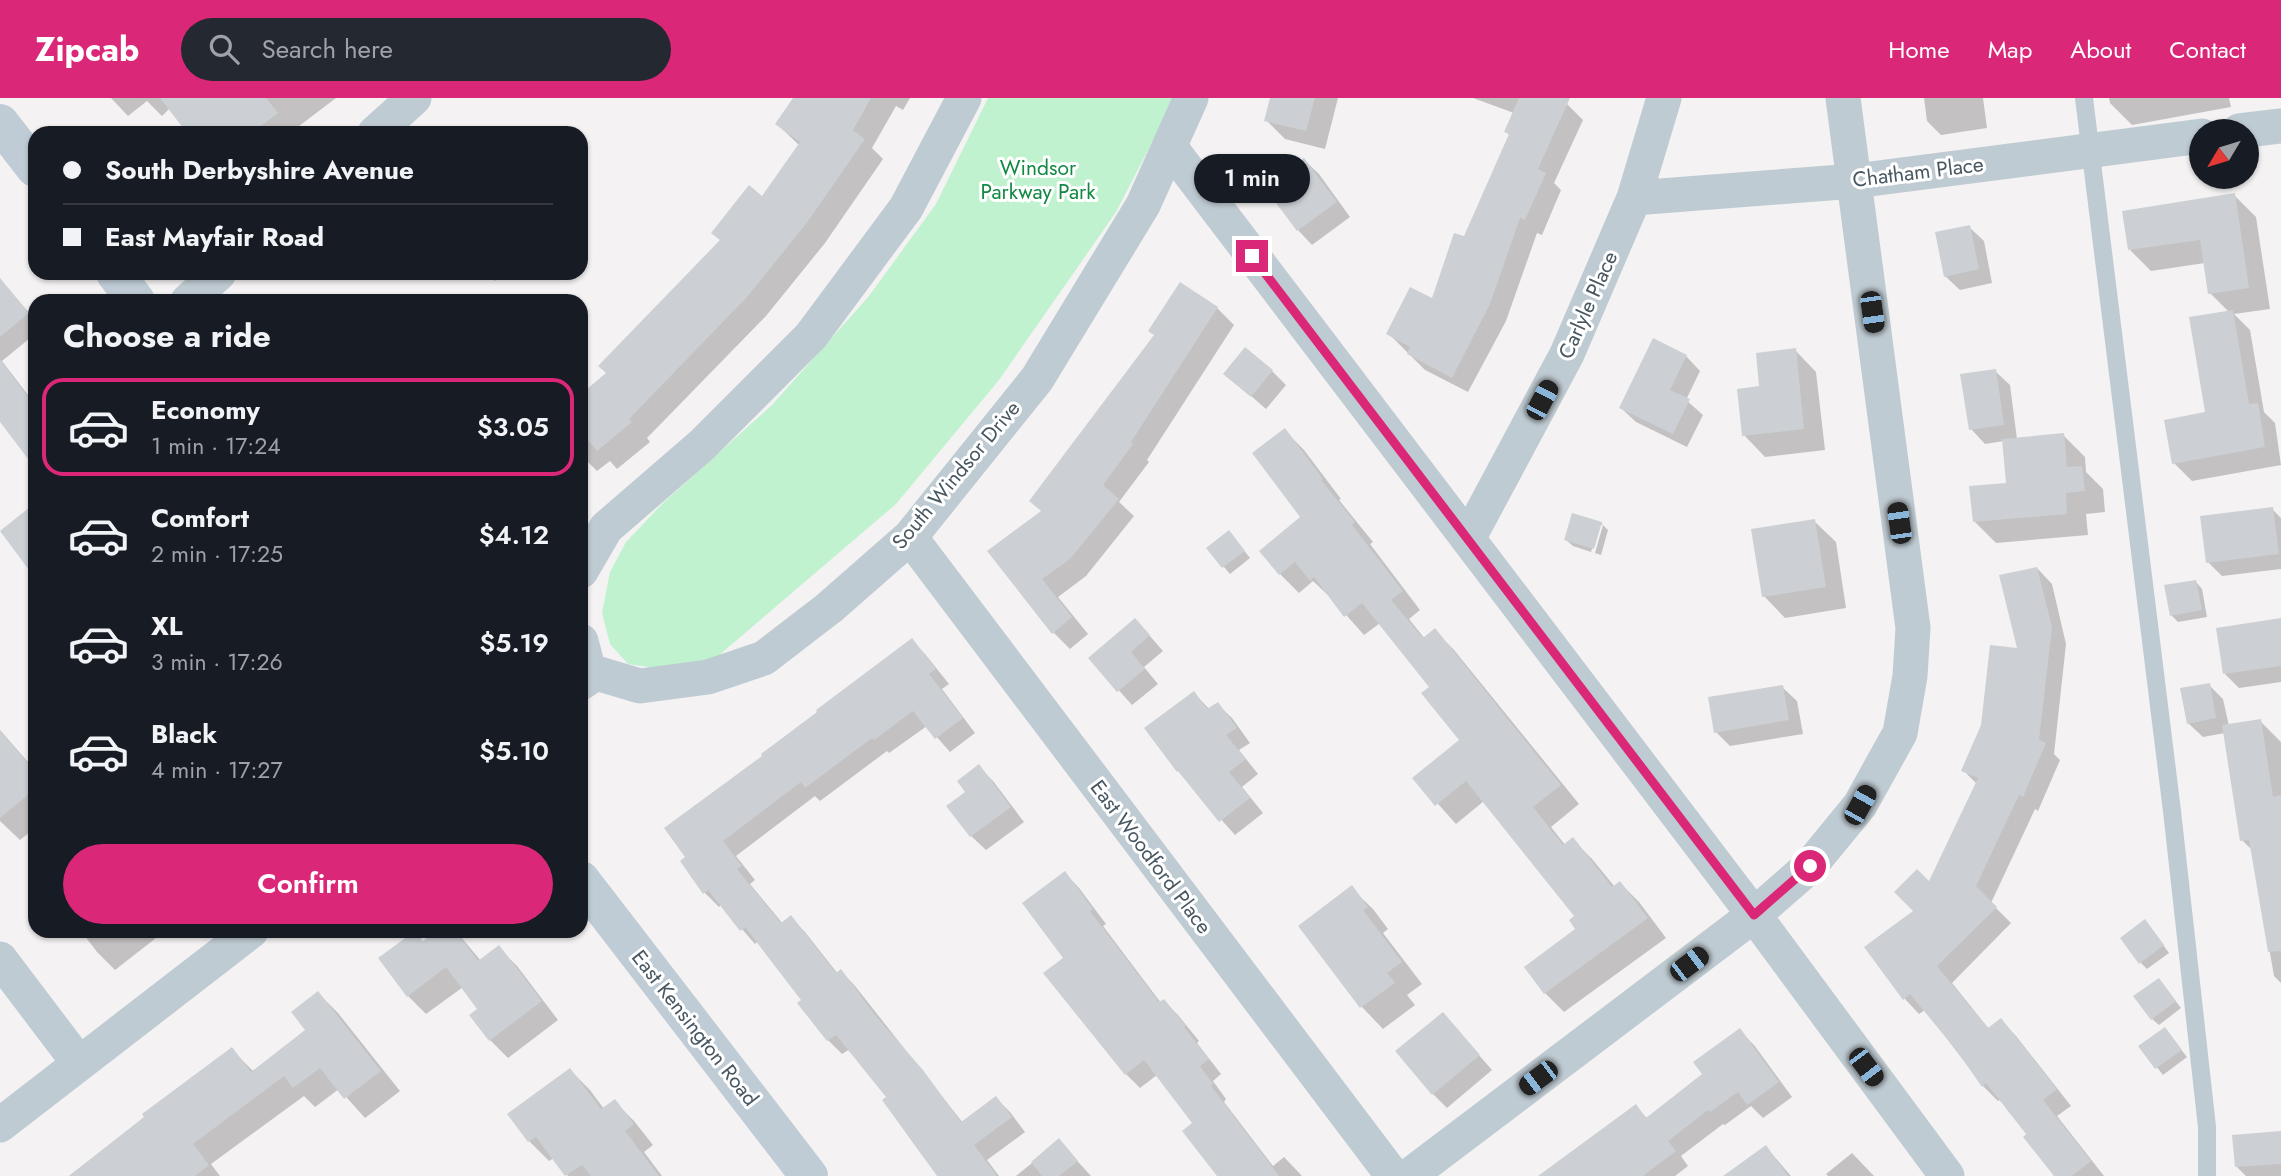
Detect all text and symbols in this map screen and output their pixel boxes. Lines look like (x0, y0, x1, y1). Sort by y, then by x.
search box (181, 18, 671, 81)
text: Zipcab (35, 26, 139, 73)
icon: search (205, 30, 243, 68)
text: Search here (261, 30, 393, 68)
text: Home (1888, 32, 1950, 67)
text: Map (1988, 32, 2032, 67)
text: About (2070, 32, 2131, 67)
text: Contact (2169, 32, 2246, 67)
north arrow (2189, 119, 2259, 189)
map controls (2189, 119, 2259, 189)
street label: Chatham Place (1851, 149, 1985, 195)
text: South Derbyshire Avenue (105, 151, 414, 189)
park label: Windsor Parkway Park (981, 153, 1096, 207)
callout: 1 min (1194, 155, 1310, 204)
text: 1 min (1224, 161, 1280, 195)
text: East Mayfair Road (105, 218, 324, 256)
route end (1236, 240, 1268, 272)
street label: Carlyle Place (1551, 246, 1625, 364)
car (1859, 290, 1886, 334)
text: Choose a ride (63, 313, 271, 359)
car (1523, 377, 1562, 423)
text: Economy (151, 391, 260, 429)
street label: South Windsor Drive (885, 394, 1027, 556)
icon: car (67, 396, 130, 459)
text: $3.05 (477, 408, 549, 446)
text: 1 min · 17:24 (151, 429, 281, 463)
text: Comfort (151, 499, 249, 537)
car (1886, 501, 1913, 545)
icon: car (67, 504, 130, 567)
text: $4.12 (479, 516, 549, 554)
text: 2 min · 17:25 (151, 537, 283, 571)
text: XL (151, 607, 183, 645)
icon: car (67, 612, 130, 675)
text: $5.19 (479, 624, 549, 662)
text: 3 min · 17:26 (151, 645, 283, 679)
text: Black (151, 715, 217, 753)
icon: car (67, 720, 130, 783)
text: $5.10 (479, 732, 549, 770)
text: 4 min · 17:27 (151, 753, 283, 787)
street label: East Woodford Place (1083, 774, 1219, 940)
car (1841, 782, 1880, 828)
button: Confirm (63, 844, 553, 924)
route start (1794, 850, 1826, 882)
car (1666, 943, 1713, 985)
street label: East Kensington Road (625, 944, 765, 1112)
car (1845, 1044, 1888, 1090)
car (1515, 1057, 1562, 1099)

